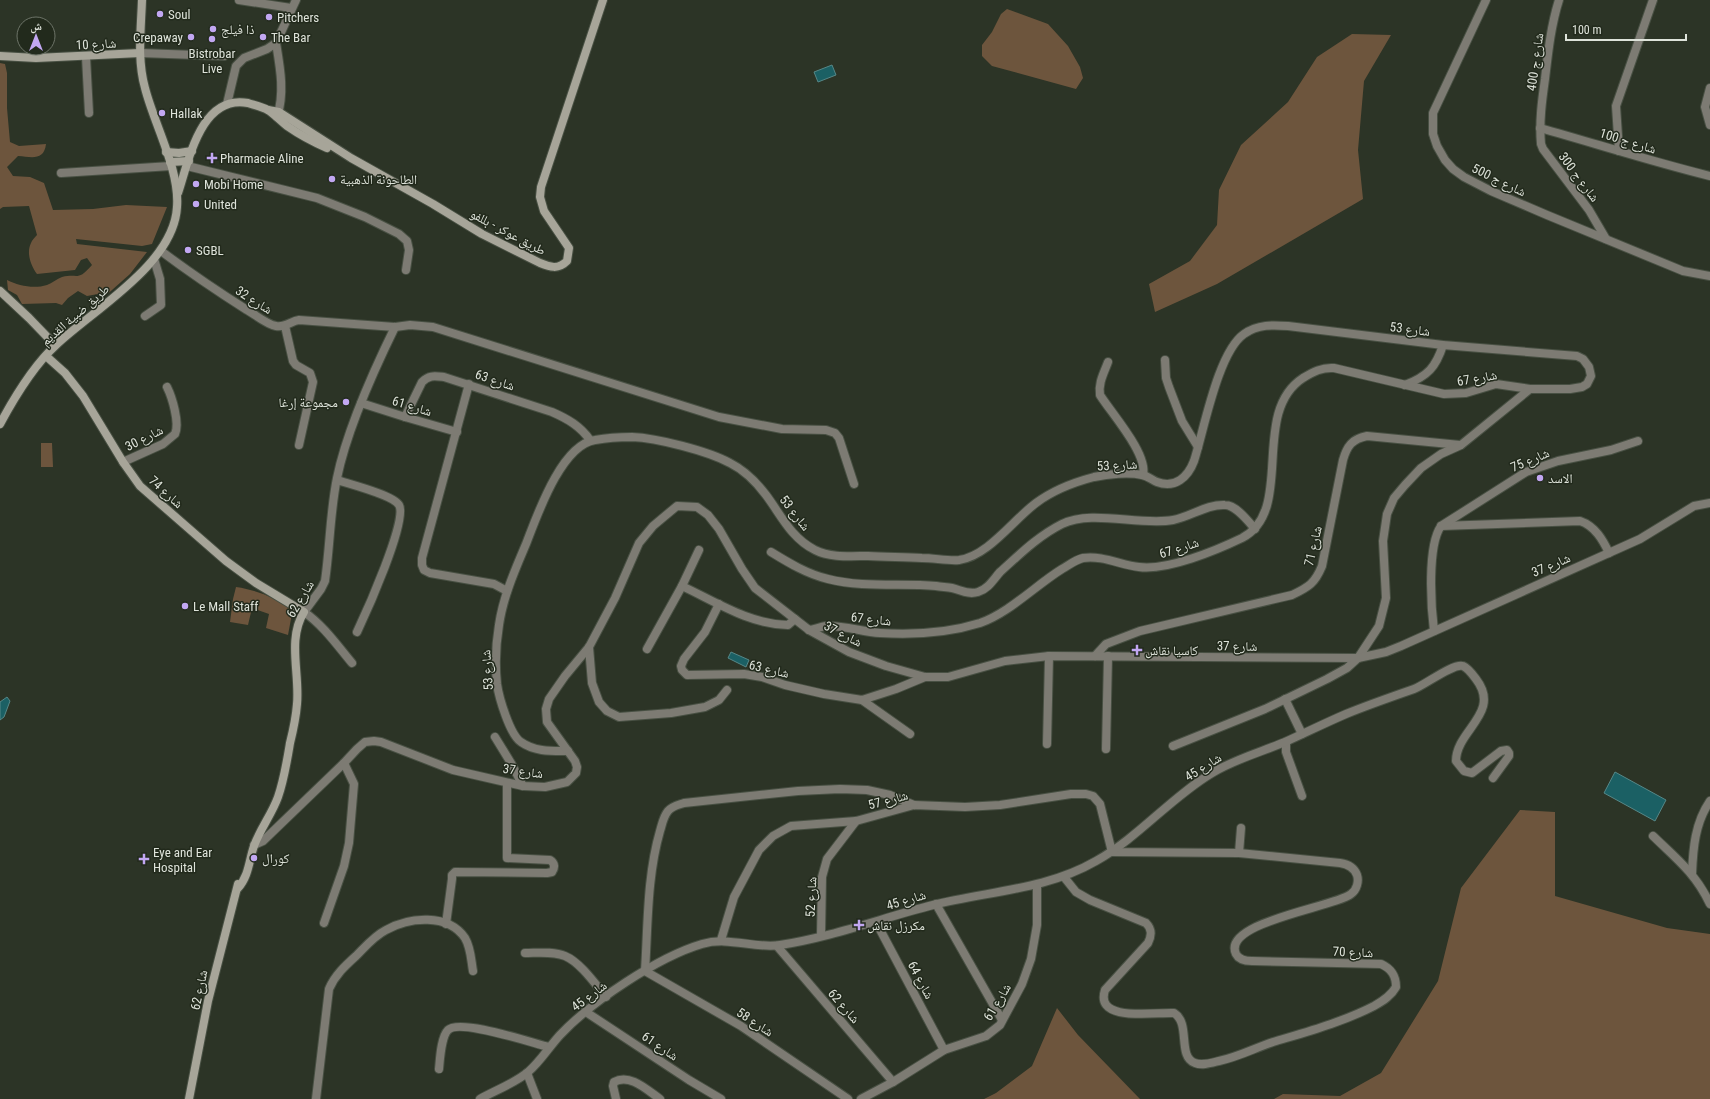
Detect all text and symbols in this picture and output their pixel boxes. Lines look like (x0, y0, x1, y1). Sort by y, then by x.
place label: Soul (168, 7, 191, 22)
marker: Soul (155, 9, 165, 19)
place label: Pitchers (277, 10, 319, 25)
marker: Pitchers (264, 12, 274, 22)
north arrow (16, 16, 56, 56)
scale bar (1566, 16, 1686, 42)
text: ش (30, 20, 42, 34)
place label: ذا فيلج (221, 22, 254, 39)
text: 100 m (1572, 23, 1602, 37)
marker: ذا فيلج (208, 24, 218, 34)
place label: Crepaway (133, 30, 184, 45)
place label: The Bar (271, 30, 310, 45)
marker: Crepaway (186, 32, 196, 42)
marker: The Bar (258, 32, 268, 42)
street label: شارع ج 400 (1524, 32, 1548, 92)
marker: Bistrobar Live (207, 34, 217, 44)
street label: شارع 10 (75, 35, 117, 55)
place label: Bistrobar Live (189, 46, 235, 76)
place label: Hallak (170, 106, 202, 121)
marker: Hallak (157, 108, 167, 118)
street label: شارع ج 100 (1597, 125, 1658, 159)
street label: شارع ج 300 (1554, 149, 1603, 206)
place label: Pharmacie Aline (220, 151, 304, 166)
marker: Pharmacie Aline (207, 153, 217, 163)
street label: شارع ج 500 (1469, 160, 1528, 201)
place label: الطاحونة الذهبية (340, 172, 417, 188)
marker: الطاحونة الذهبية (327, 174, 337, 184)
place label: Mobi Home (204, 177, 263, 192)
marker: Mobi Home (191, 179, 201, 189)
place label: United (204, 197, 237, 212)
marker: United (191, 199, 201, 209)
street label: طريق عوكر - بللفو (467, 206, 548, 259)
place label: SGBL (196, 243, 224, 258)
marker: SGBL (183, 245, 193, 255)
street label: طريق ضبية القديم (38, 281, 113, 349)
street label: شارع 32 (232, 283, 275, 319)
street label: شارع 53 (1389, 319, 1431, 341)
street label: شارع 63 (473, 367, 517, 395)
street label: شارع 67 (1456, 367, 1499, 391)
street label: شارع 61 (390, 393, 434, 421)
place label: مجموعة إرغا (279, 395, 338, 411)
marker: مجموعة إرغا (341, 397, 351, 407)
street label: شارع 30 (123, 422, 166, 456)
street label: شارع 75 (1508, 445, 1552, 477)
street label: شارع 53 (1096, 456, 1138, 476)
place label: الاسد (1548, 471, 1573, 486)
street label: شارع 74 (145, 473, 186, 513)
marker: الاسد (1535, 473, 1545, 483)
street label: شارع 53 (775, 492, 813, 535)
street label: شارع 71 (1301, 525, 1327, 568)
street label: شارع 67 (1157, 535, 1201, 563)
street label: شارع 37 (1529, 550, 1573, 582)
street label: شارع 62 (283, 578, 319, 621)
place label: Le Mall Staff (193, 599, 258, 614)
marker: Le Mall Staff (180, 601, 190, 611)
street label: شارع 67 (850, 609, 892, 631)
street label: شارع 37 (821, 618, 864, 652)
street label: شارع 37 (1217, 638, 1257, 656)
place label: كاسيا نقاش (1145, 643, 1199, 659)
marker: كاسيا نقاش (1132, 645, 1142, 655)
street label: شارع 53 (478, 649, 498, 691)
street label: شارع 63 (747, 657, 790, 683)
street label: شارع 45 (1182, 750, 1225, 786)
street label: شارع 37 (502, 761, 544, 783)
street label: شارع 57 (866, 788, 910, 814)
place label: Eye and Ear Hospital (153, 845, 212, 875)
place label: كورال (262, 851, 290, 867)
marker: Eye and Ear Hospital (138, 853, 150, 865)
marker: كورال (249, 853, 259, 863)
street label: شارع 52 (802, 876, 822, 918)
street label: شارع 45 (884, 887, 928, 915)
place label: مكرزل نقاش (867, 918, 925, 934)
marker: مكرزل نقاش (854, 920, 864, 930)
street label: شارع 70 (1332, 944, 1374, 962)
street label: شارع 64 (903, 959, 937, 1002)
street label: شارع 62 (187, 969, 213, 1012)
street label: شارع 45 (568, 978, 611, 1016)
street label: شارع 61 (980, 981, 1016, 1024)
street label: شارع 62 (824, 986, 863, 1028)
street label: شارع 58 (733, 1005, 776, 1041)
street label: شارع 61 (638, 1028, 681, 1065)

